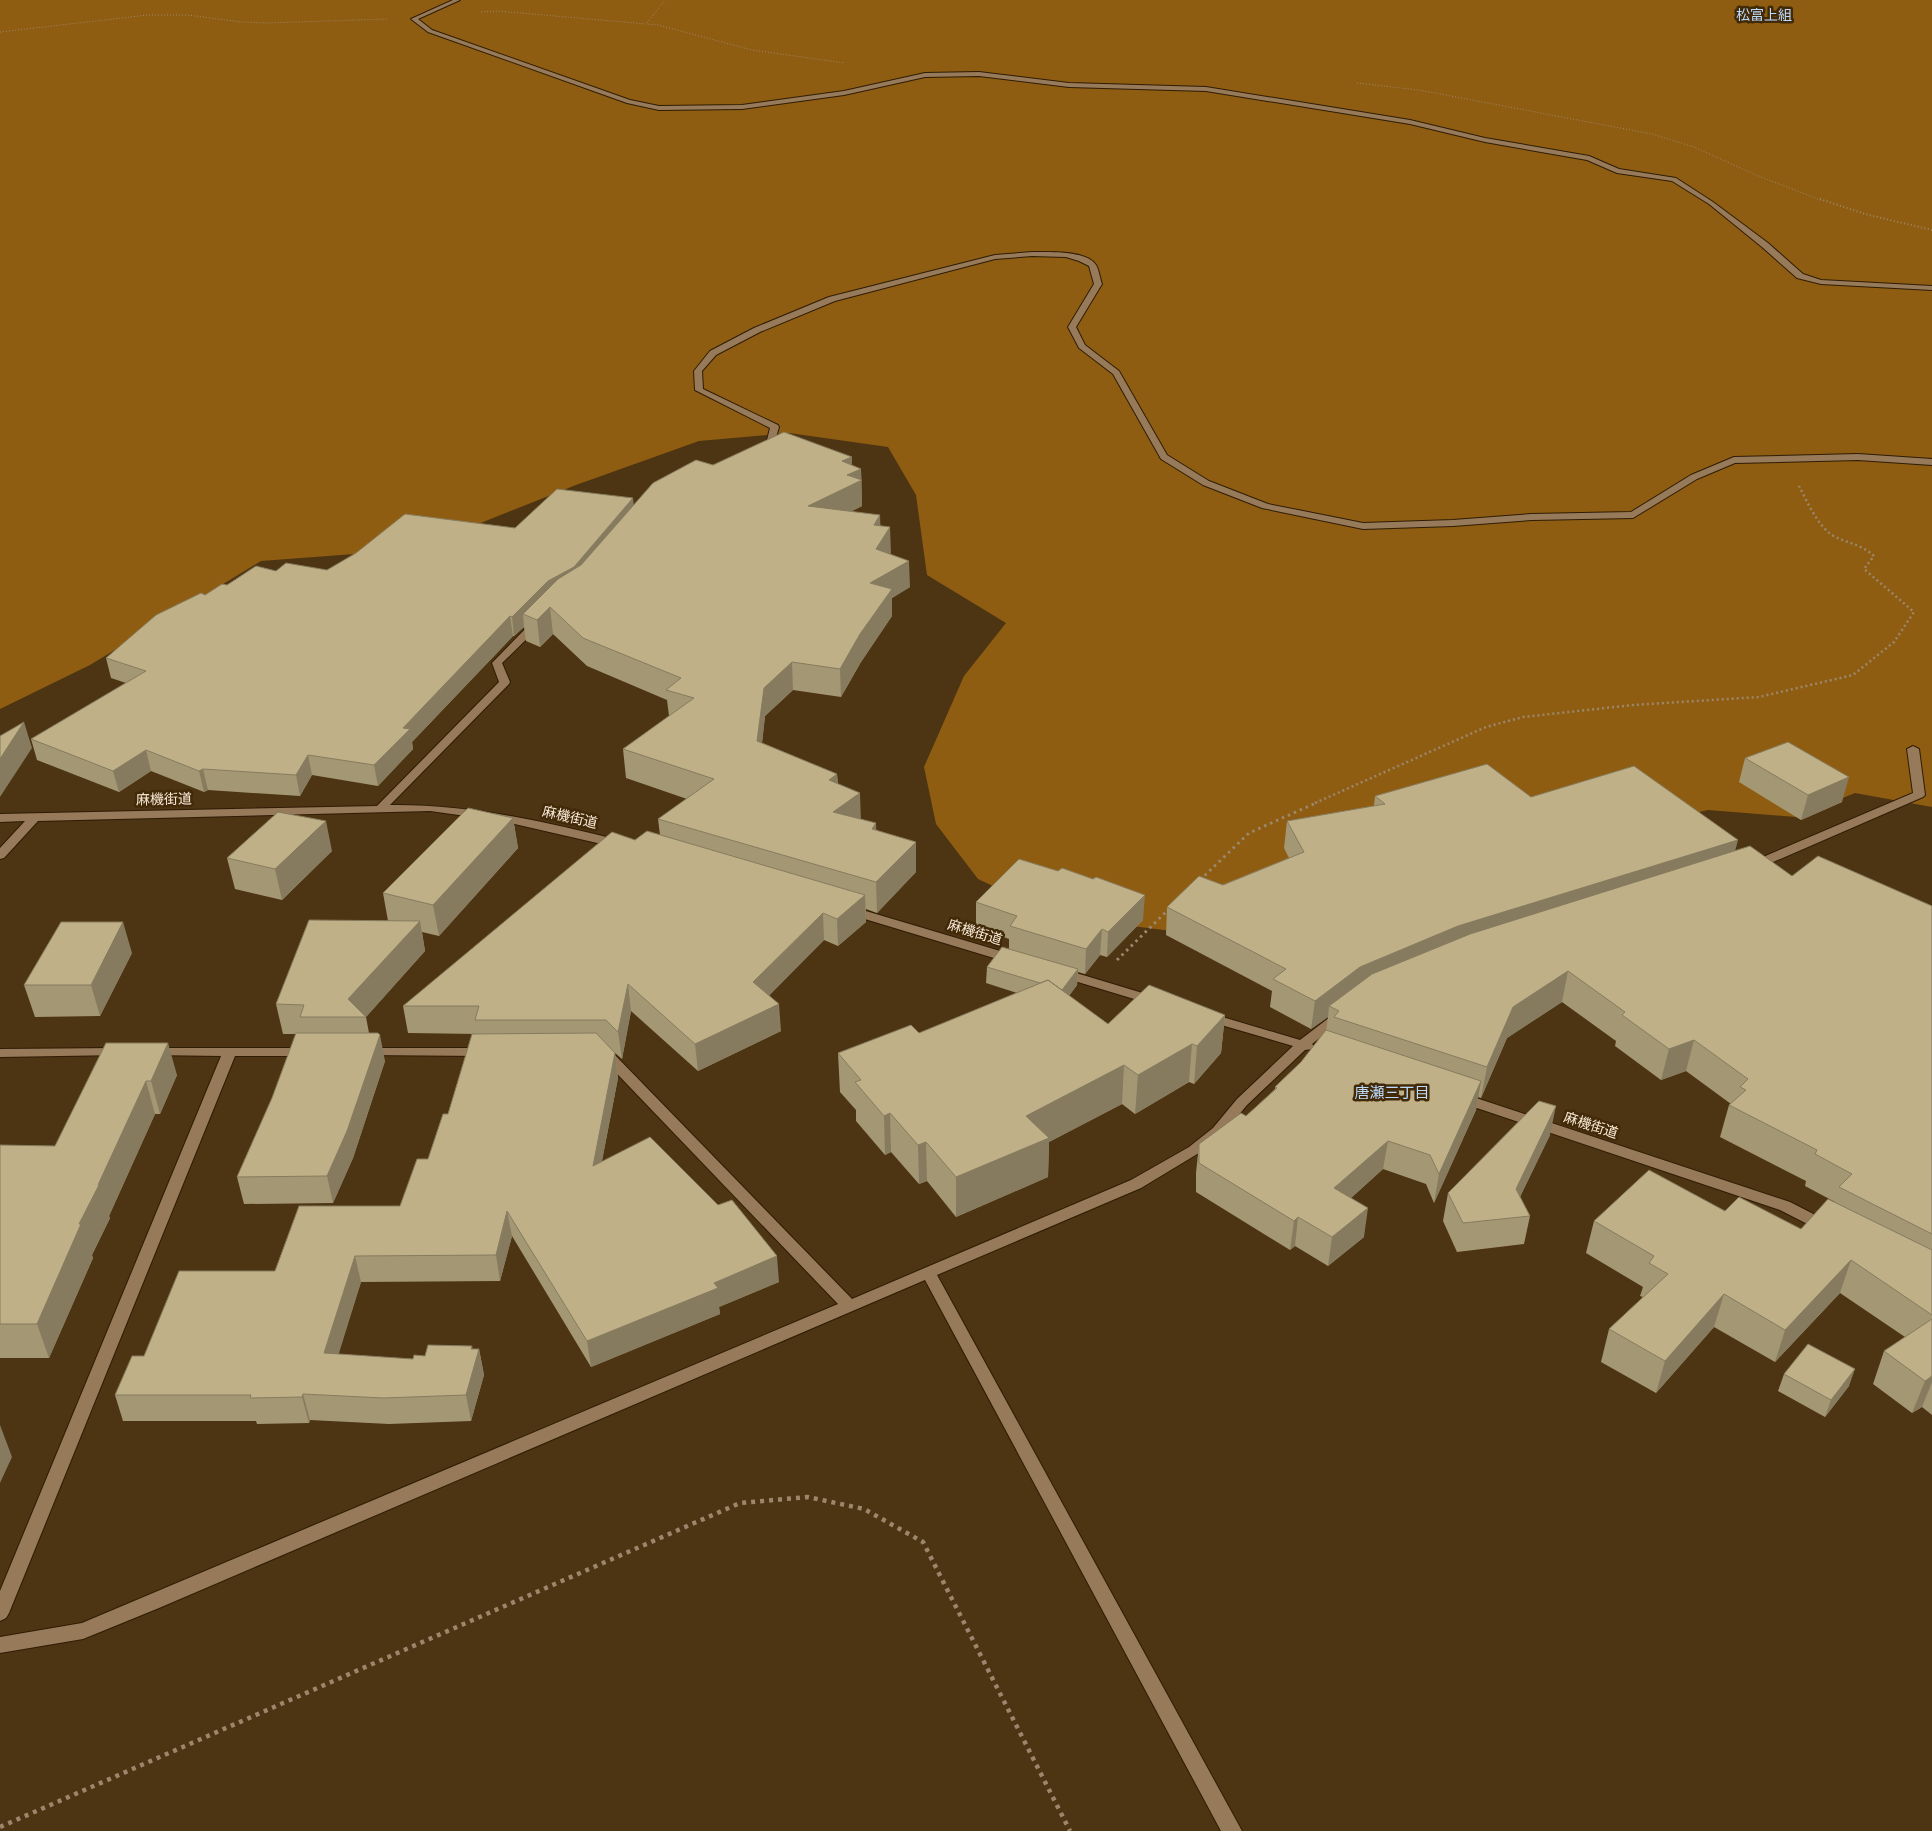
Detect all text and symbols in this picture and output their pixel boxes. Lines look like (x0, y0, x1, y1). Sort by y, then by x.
district label: 松富上組 (1736, 7, 1792, 23)
street label: 麻機街道 (136, 791, 192, 807)
street label: 麻機街道 (541, 803, 599, 831)
street label: 麻機街道 (946, 916, 1004, 948)
district label: 唐瀬三丁目 (1354, 1084, 1430, 1102)
street label: 麻機街道 (1562, 1109, 1620, 1141)

